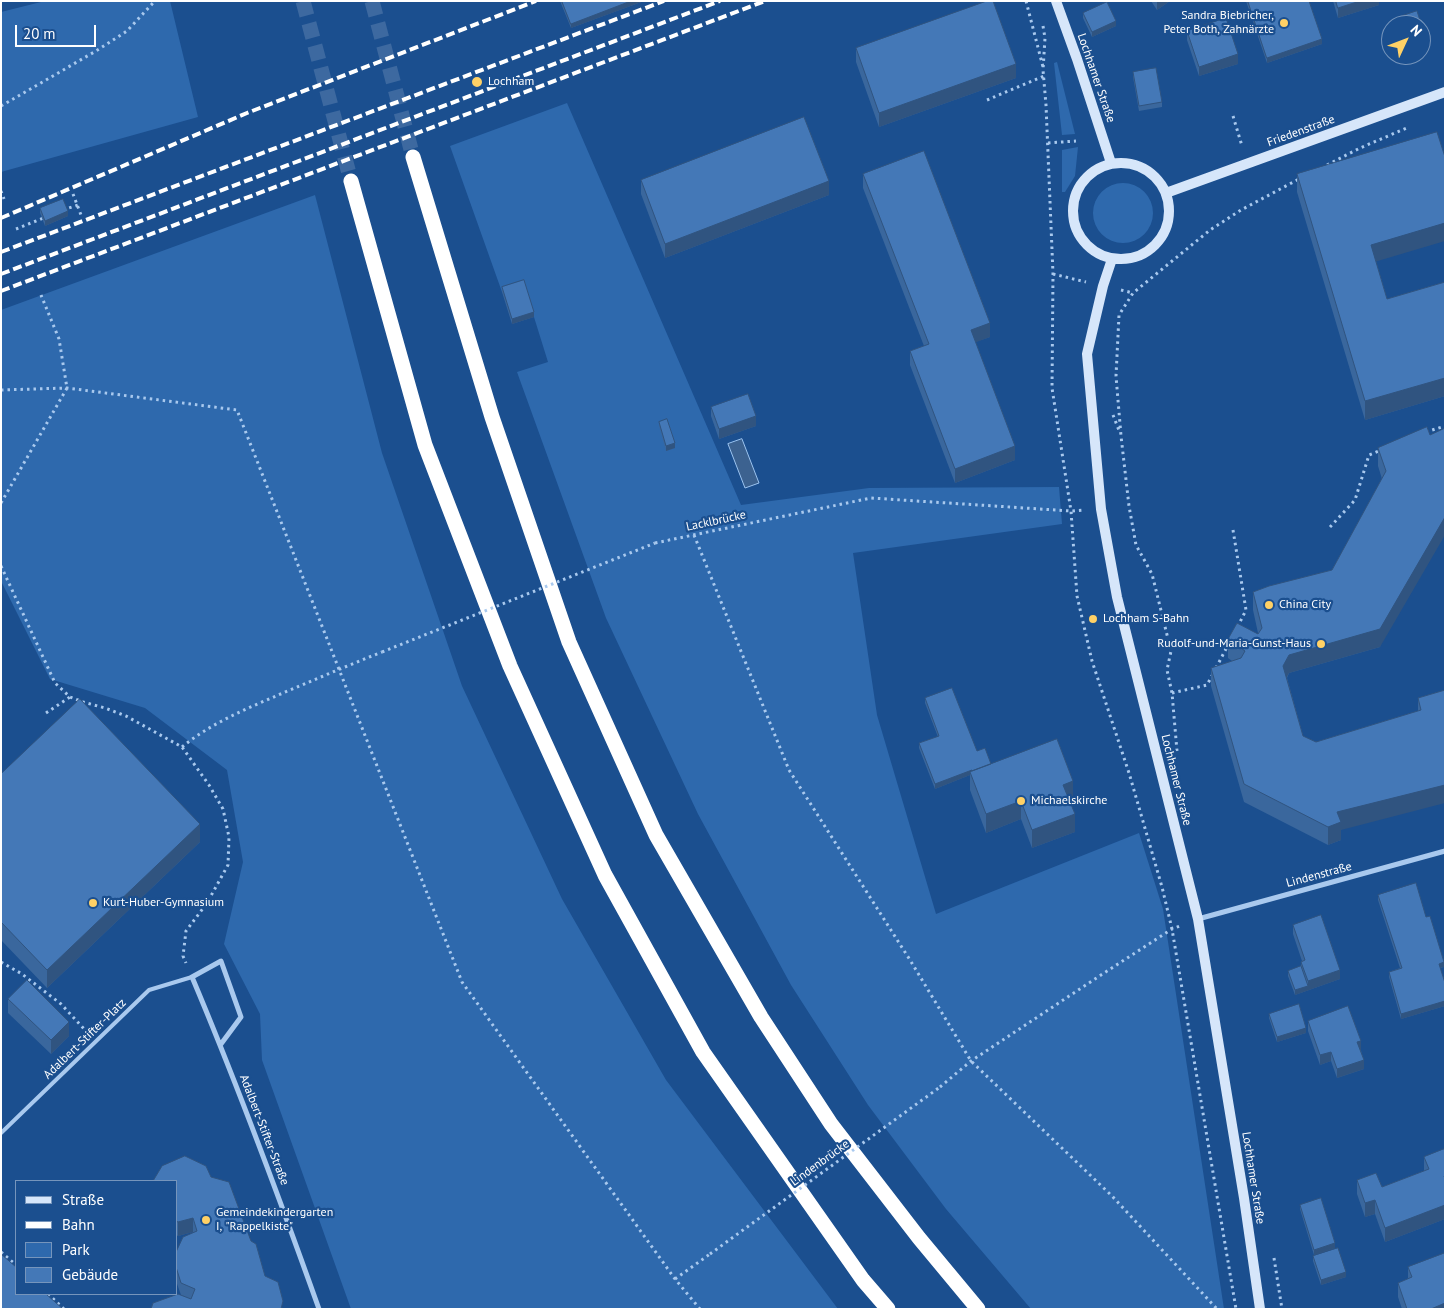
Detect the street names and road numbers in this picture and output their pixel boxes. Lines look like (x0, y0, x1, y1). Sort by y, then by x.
street label: Lochhamer Straße (1074, 32, 1118, 124)
street label: Friedenstraße (1265, 112, 1337, 150)
street label: Lacklbrücke (685, 508, 747, 534)
street label: Lochhamer Straße (1158, 733, 1194, 827)
street label: Lindenstraße (1285, 859, 1353, 891)
street label: Adalbert-Stifter-Platz (41, 996, 129, 1082)
street label: Adalbert-Stifter-Straße (236, 1073, 292, 1187)
street label: Lochhamer Straße (1239, 1131, 1267, 1225)
street label: Lindenbrücke (788, 1137, 852, 1189)

